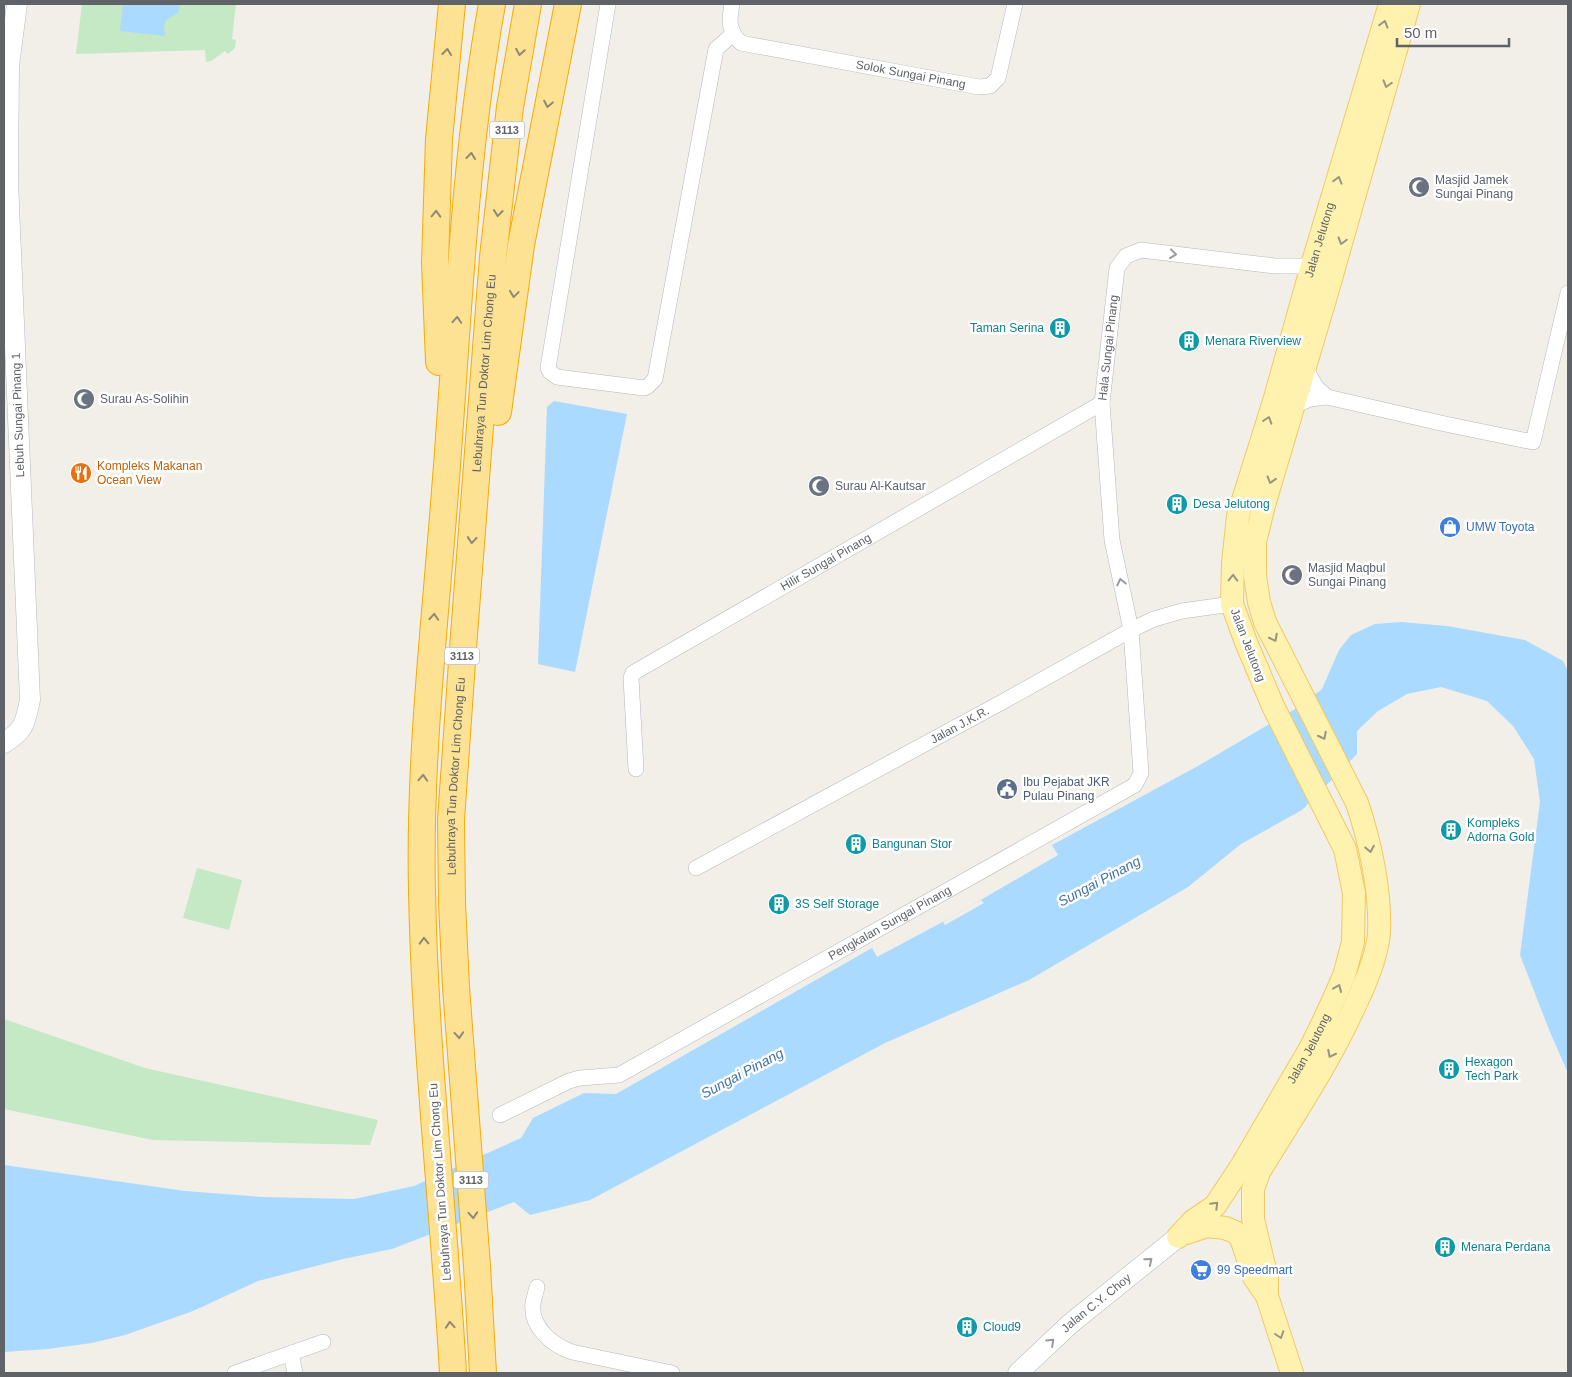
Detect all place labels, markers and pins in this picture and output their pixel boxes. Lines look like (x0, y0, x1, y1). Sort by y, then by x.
place label: Masjid Jamek Sungai Pinang (1435, 173, 1513, 201)
mosque icon: Masjid Jamek Sungai Pinang (1407, 175, 1431, 199)
building icon: Taman Serina (1048, 316, 1072, 340)
place label: Taman Serina (970, 321, 1044, 335)
building icon: Menara Riverview (1177, 329, 1201, 353)
place label: Menara Riverview (1205, 334, 1301, 348)
mosque icon: Surau As-Solihin (72, 387, 96, 411)
place label: Surau As-Solihin (100, 392, 189, 406)
place label: Kompleks Makanan Ocean View (97, 459, 202, 487)
restaurant icon: Kompleks Makanan Ocean View (69, 461, 93, 485)
mosque icon: Surau Al-Kautsar (807, 474, 831, 498)
place label: Surau Al-Kautsar (835, 479, 926, 493)
building icon: Desa Jelutong (1165, 492, 1189, 516)
place label: Desa Jelutong (1193, 497, 1270, 511)
shop icon: UMW Toyota (1438, 515, 1462, 539)
place label: UMW Toyota (1466, 520, 1535, 534)
place label: Masjid Maqbul Sungai Pinang (1308, 561, 1386, 589)
mosque icon: Masjid Maqbul Sungai Pinang (1280, 563, 1304, 587)
place label: Ibu Pejabat JKR Pulau Pinang (1023, 775, 1110, 803)
public building icon: Ibu Pejabat JKR Pulau Pinang (995, 777, 1019, 801)
place label: Kompleks Adorna Gold (1467, 816, 1534, 844)
building icon: Kompleks Adorna Gold (1439, 818, 1463, 842)
building icon: Bangunan Stor (844, 832, 868, 856)
place label: Bangunan Stor (872, 837, 952, 851)
building icon: 3S Self Storage (767, 892, 791, 916)
place label: 3S Self Storage (795, 897, 879, 911)
place label: Hexagon Tech Park (1465, 1055, 1519, 1083)
building icon: Hexagon Tech Park (1437, 1057, 1461, 1081)
building icon: Menara Perdana (1433, 1235, 1457, 1259)
place label: Menara Perdana (1461, 1240, 1551, 1254)
supermarket icon: 99 Speedmart (1189, 1258, 1213, 1282)
place label: 99 Speedmart (1217, 1263, 1293, 1277)
building icon: Cloud9 (955, 1315, 979, 1339)
place label: Cloud9 (983, 1320, 1021, 1334)

